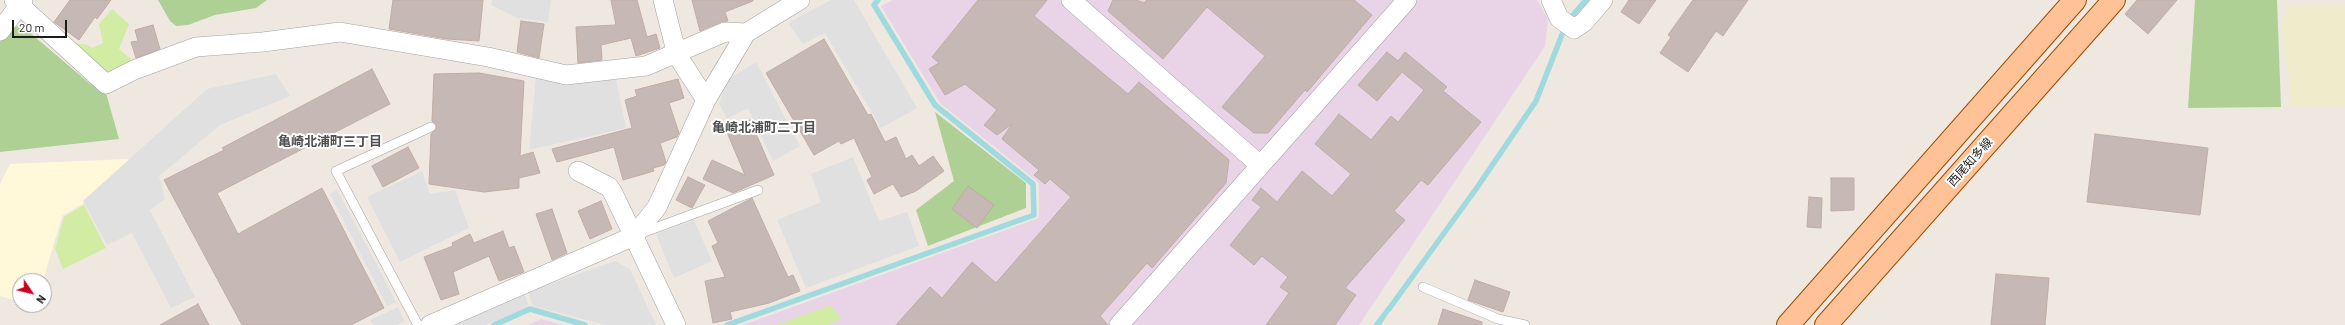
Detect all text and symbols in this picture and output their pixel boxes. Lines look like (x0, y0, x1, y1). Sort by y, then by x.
scale bar (14, 12, 69, 38)
text: 20 m (19, 20, 45, 34)
district label: 亀崎北浦町二丁目 (712, 120, 816, 136)
district label: 亀崎北浦町三丁目 (278, 134, 382, 150)
street label: 西尾知多線 (1945, 135, 1995, 189)
north arrow (12, 273, 52, 313)
text: N (34, 293, 49, 306)

